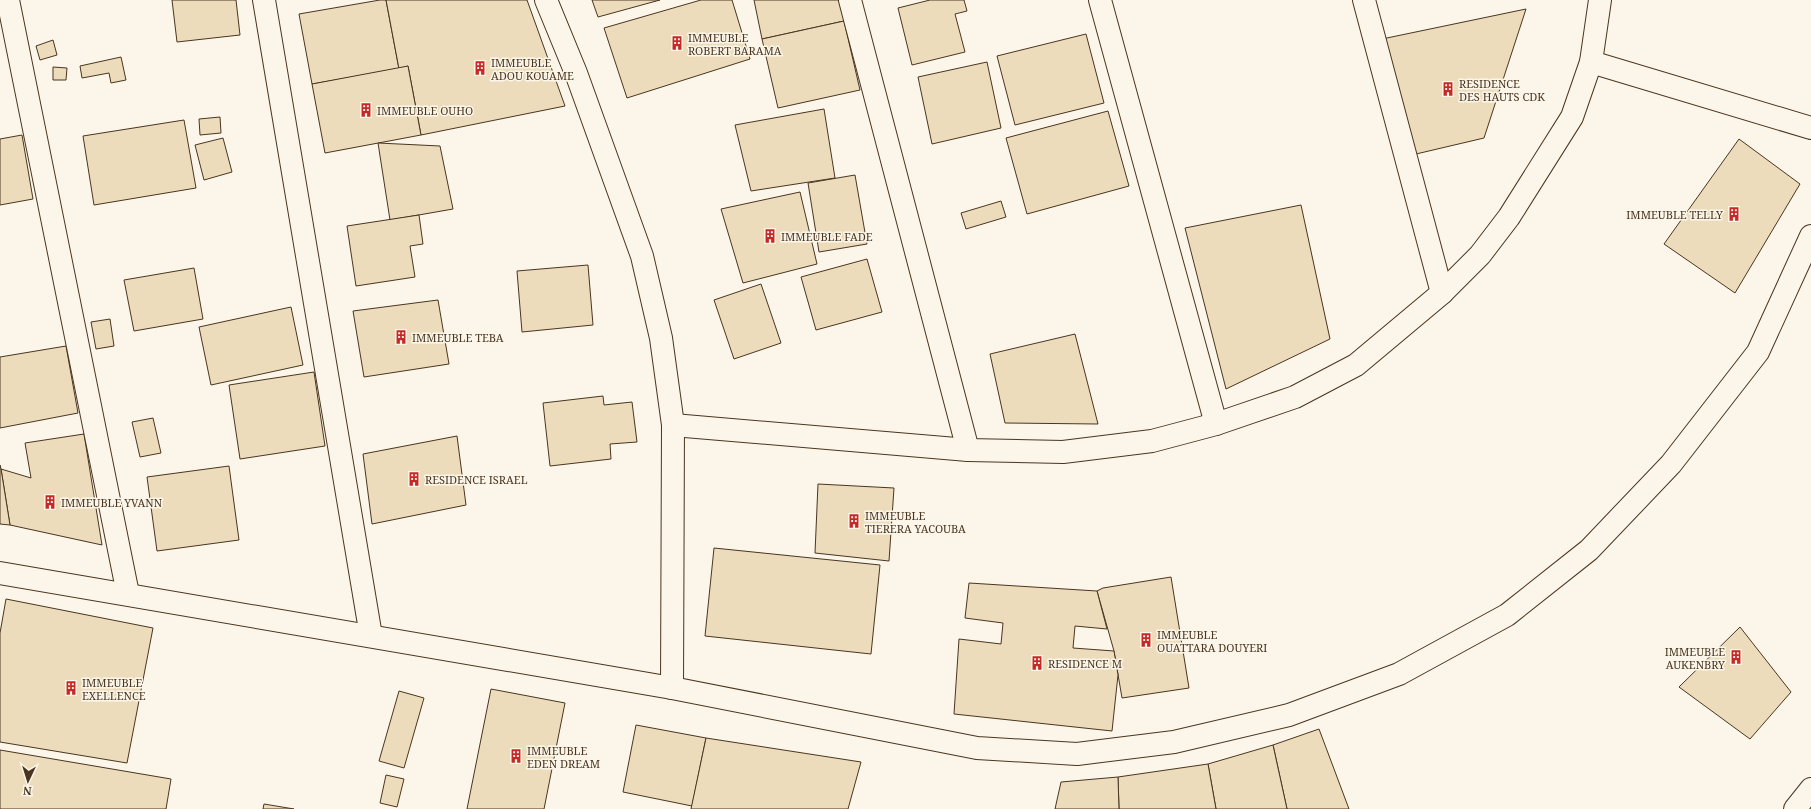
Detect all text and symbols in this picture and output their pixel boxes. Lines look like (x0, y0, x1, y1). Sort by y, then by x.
place label: IMMEUBLE ROBERT BARAMA (688, 30, 782, 58)
building icon: IMMEUBLE ROBERT BARAMA (669, 35, 685, 51)
place label: IMMEUBLE ADOU KOUAME (491, 55, 574, 83)
building icon: IMMEUBLE ADOU KOUAME (472, 60, 488, 76)
place label: RESIDENCE DES HAUTS CDK (1459, 76, 1545, 104)
building icon: RESIDENCE DES HAUTS CDK (1440, 81, 1456, 97)
building icon: IMMEUBLE OUHO (358, 102, 374, 118)
place label: IMMEUBLE OUHO (377, 103, 473, 118)
building icon: IMMEUBLE TELLY (1726, 206, 1742, 222)
place label: IMMEUBLE TELLY (1626, 207, 1723, 222)
building icon: IMMEUBLE FADE (762, 228, 778, 244)
place label: IMMEUBLE FADE (781, 229, 873, 244)
building icon: IMMEUBLE TEBA (393, 329, 409, 345)
place label: IMMEUBLE TEBA (412, 330, 504, 345)
building icon: RESIDENCE ISRAEL (406, 471, 422, 487)
place label: RESIDENCE ISRAEL (425, 472, 528, 487)
building icon: IMMEUBLE YVANN (42, 494, 58, 510)
place label: IMMEUBLE YVANN (61, 495, 163, 510)
place label: IMMEUBLE TIERERA YACOUBA (865, 508, 966, 536)
building icon: IMMEUBLE TIERERA YACOUBA (846, 513, 862, 529)
place label: IMMEUBLE OUATTARA DOUYERI (1157, 627, 1267, 655)
building icon: IMMEUBLE OUATTARA DOUYERI (1138, 632, 1154, 648)
place label: IMMEUBLE AUKENBRY (1665, 644, 1725, 672)
building icon: IMMEUBLE AUKENBRY (1728, 649, 1744, 665)
building icon: RESIDENCE M (1029, 655, 1045, 671)
place label: RESIDENCE M (1048, 656, 1122, 671)
place label: IMMEUBLE EXELLENCE (82, 675, 146, 703)
building icon: IMMEUBLE EXELLENCE (63, 680, 79, 696)
place label: IMMEUBLE EDEN DREAM (527, 743, 600, 771)
building icon: IMMEUBLE EDEN DREAM (508, 748, 524, 764)
north arrow (8, 761, 48, 801)
text: N (22, 784, 32, 799)

